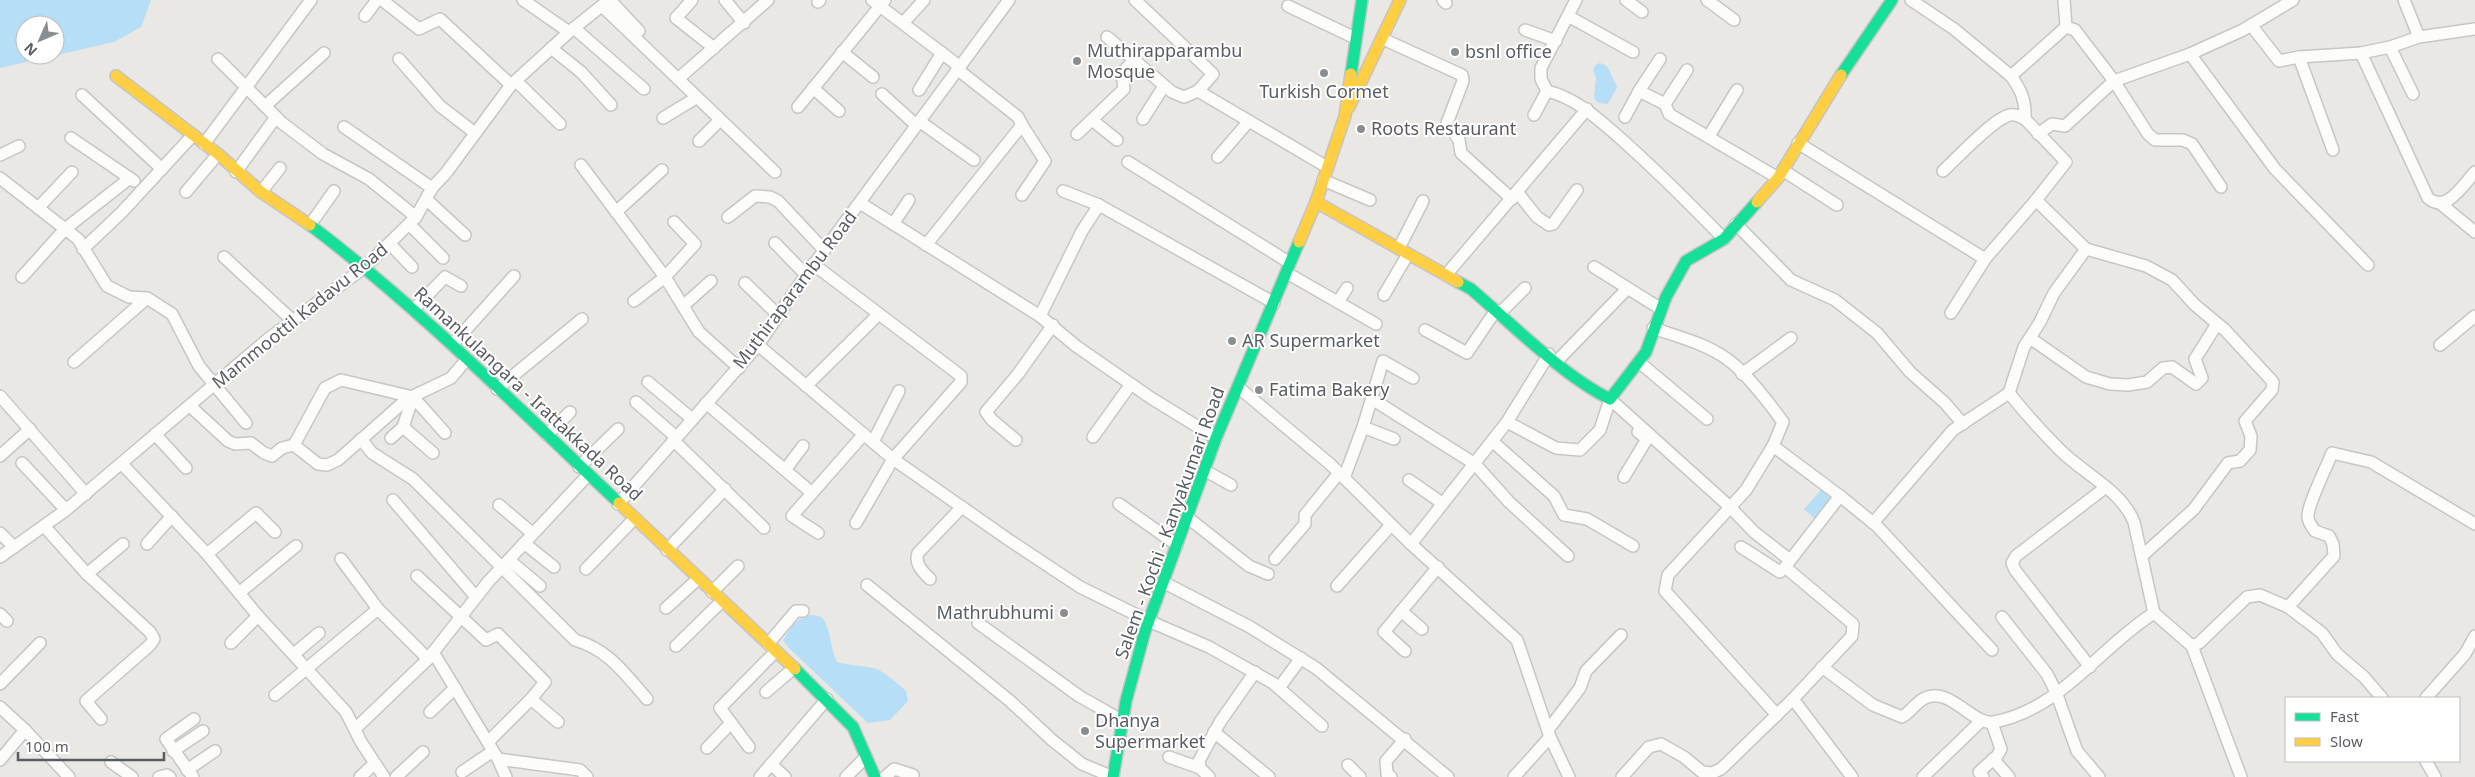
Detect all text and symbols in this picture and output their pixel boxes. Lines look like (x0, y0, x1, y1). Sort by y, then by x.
north arrow (15, 15, 65, 65)
place label: Muthirapparambu Mosque (1087, 38, 1242, 83)
text: N (20, 39, 41, 60)
place label: bsnl office (1465, 39, 1552, 63)
marker: bsnl office (1449, 46, 1461, 58)
marker: Muthirapparambu Mosque (1071, 55, 1083, 67)
marker: Turkish Cormet (1318, 67, 1330, 79)
place label: Turkish Cormet (1259, 79, 1389, 103)
place label: Roots Restaurant (1371, 116, 1517, 140)
marker: Roots Restaurant (1355, 123, 1367, 135)
street label: Muthiraparambu Road (727, 205, 862, 373)
street label: Mammoottil Kadavu Road (207, 237, 392, 394)
street label: Ramankulangara - Irattakkada Road (409, 281, 648, 506)
place label: AR Supermarket (1242, 328, 1380, 352)
marker: AR Supermarket (1226, 335, 1238, 347)
place label: Fatima Bakery (1269, 377, 1390, 401)
street label: Salem - Kochi - Kanyakumari Road (1109, 383, 1230, 662)
marker: Fatima Bakery (1253, 384, 1265, 396)
place label: Mathrubhumi (937, 600, 1054, 624)
marker: Mathrubhumi (1058, 607, 1070, 619)
legend (2285, 697, 2460, 762)
text: Fast (2330, 706, 2359, 726)
place label: Dhanya Supermarket (1095, 708, 1206, 753)
marker: Dhanya Supermarket (1079, 725, 1091, 737)
scale bar (18, 730, 164, 762)
text: Slow (2330, 731, 2363, 751)
text: 100 m (25, 736, 69, 756)

